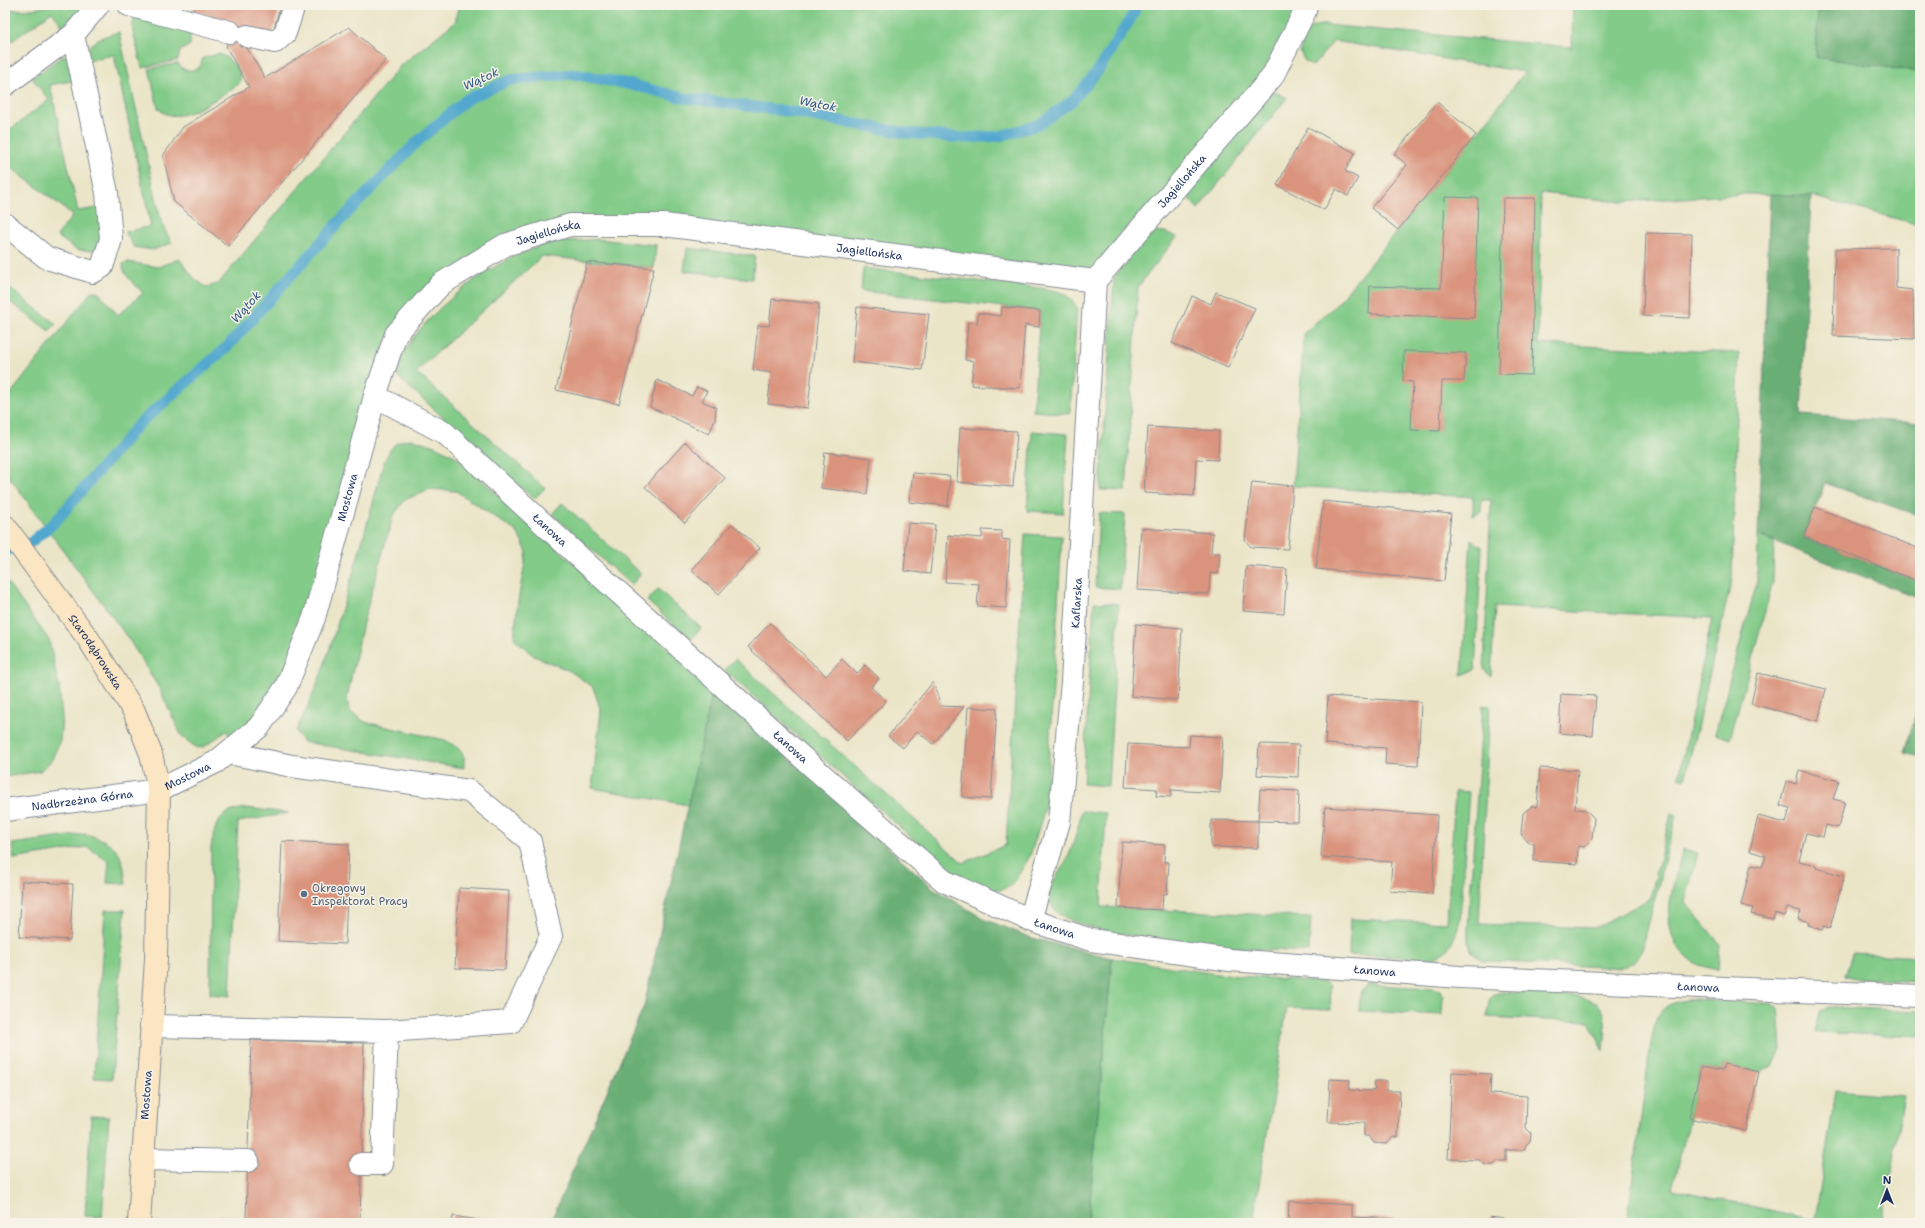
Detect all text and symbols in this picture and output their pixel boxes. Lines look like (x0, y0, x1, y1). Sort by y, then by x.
water label: Wątok (461, 64, 502, 94)
water label: Wątok (798, 93, 838, 115)
street label: Jagiellońska (1155, 151, 1210, 211)
street label: Jagiellońska (514, 218, 581, 249)
street label: Jagiellońska (835, 240, 904, 264)
water label: Wątok (227, 288, 265, 326)
street label: Mostowa (334, 472, 361, 523)
street label: Łanowa (528, 510, 570, 550)
street label: Kaflarska (1068, 577, 1086, 629)
street label: Starodąbrowska (65, 611, 126, 693)
street label: Łanowa (769, 727, 811, 767)
street label: Mostowa (162, 759, 213, 794)
street label: Nadbrzeżna Górna (31, 786, 134, 814)
place label: Okregowy Inspektorat Pracy (312, 881, 408, 909)
marker: Okregowy Inspektorat Pracy (299, 889, 309, 899)
street label: Łanowa (1031, 914, 1077, 942)
street label: Łanowa (1352, 962, 1396, 980)
street label: Łanowa (1676, 979, 1720, 996)
street label: Mostowa (137, 1070, 156, 1120)
north arrow (1867, 1170, 1907, 1210)
text: N (1883, 1173, 1892, 1188)

